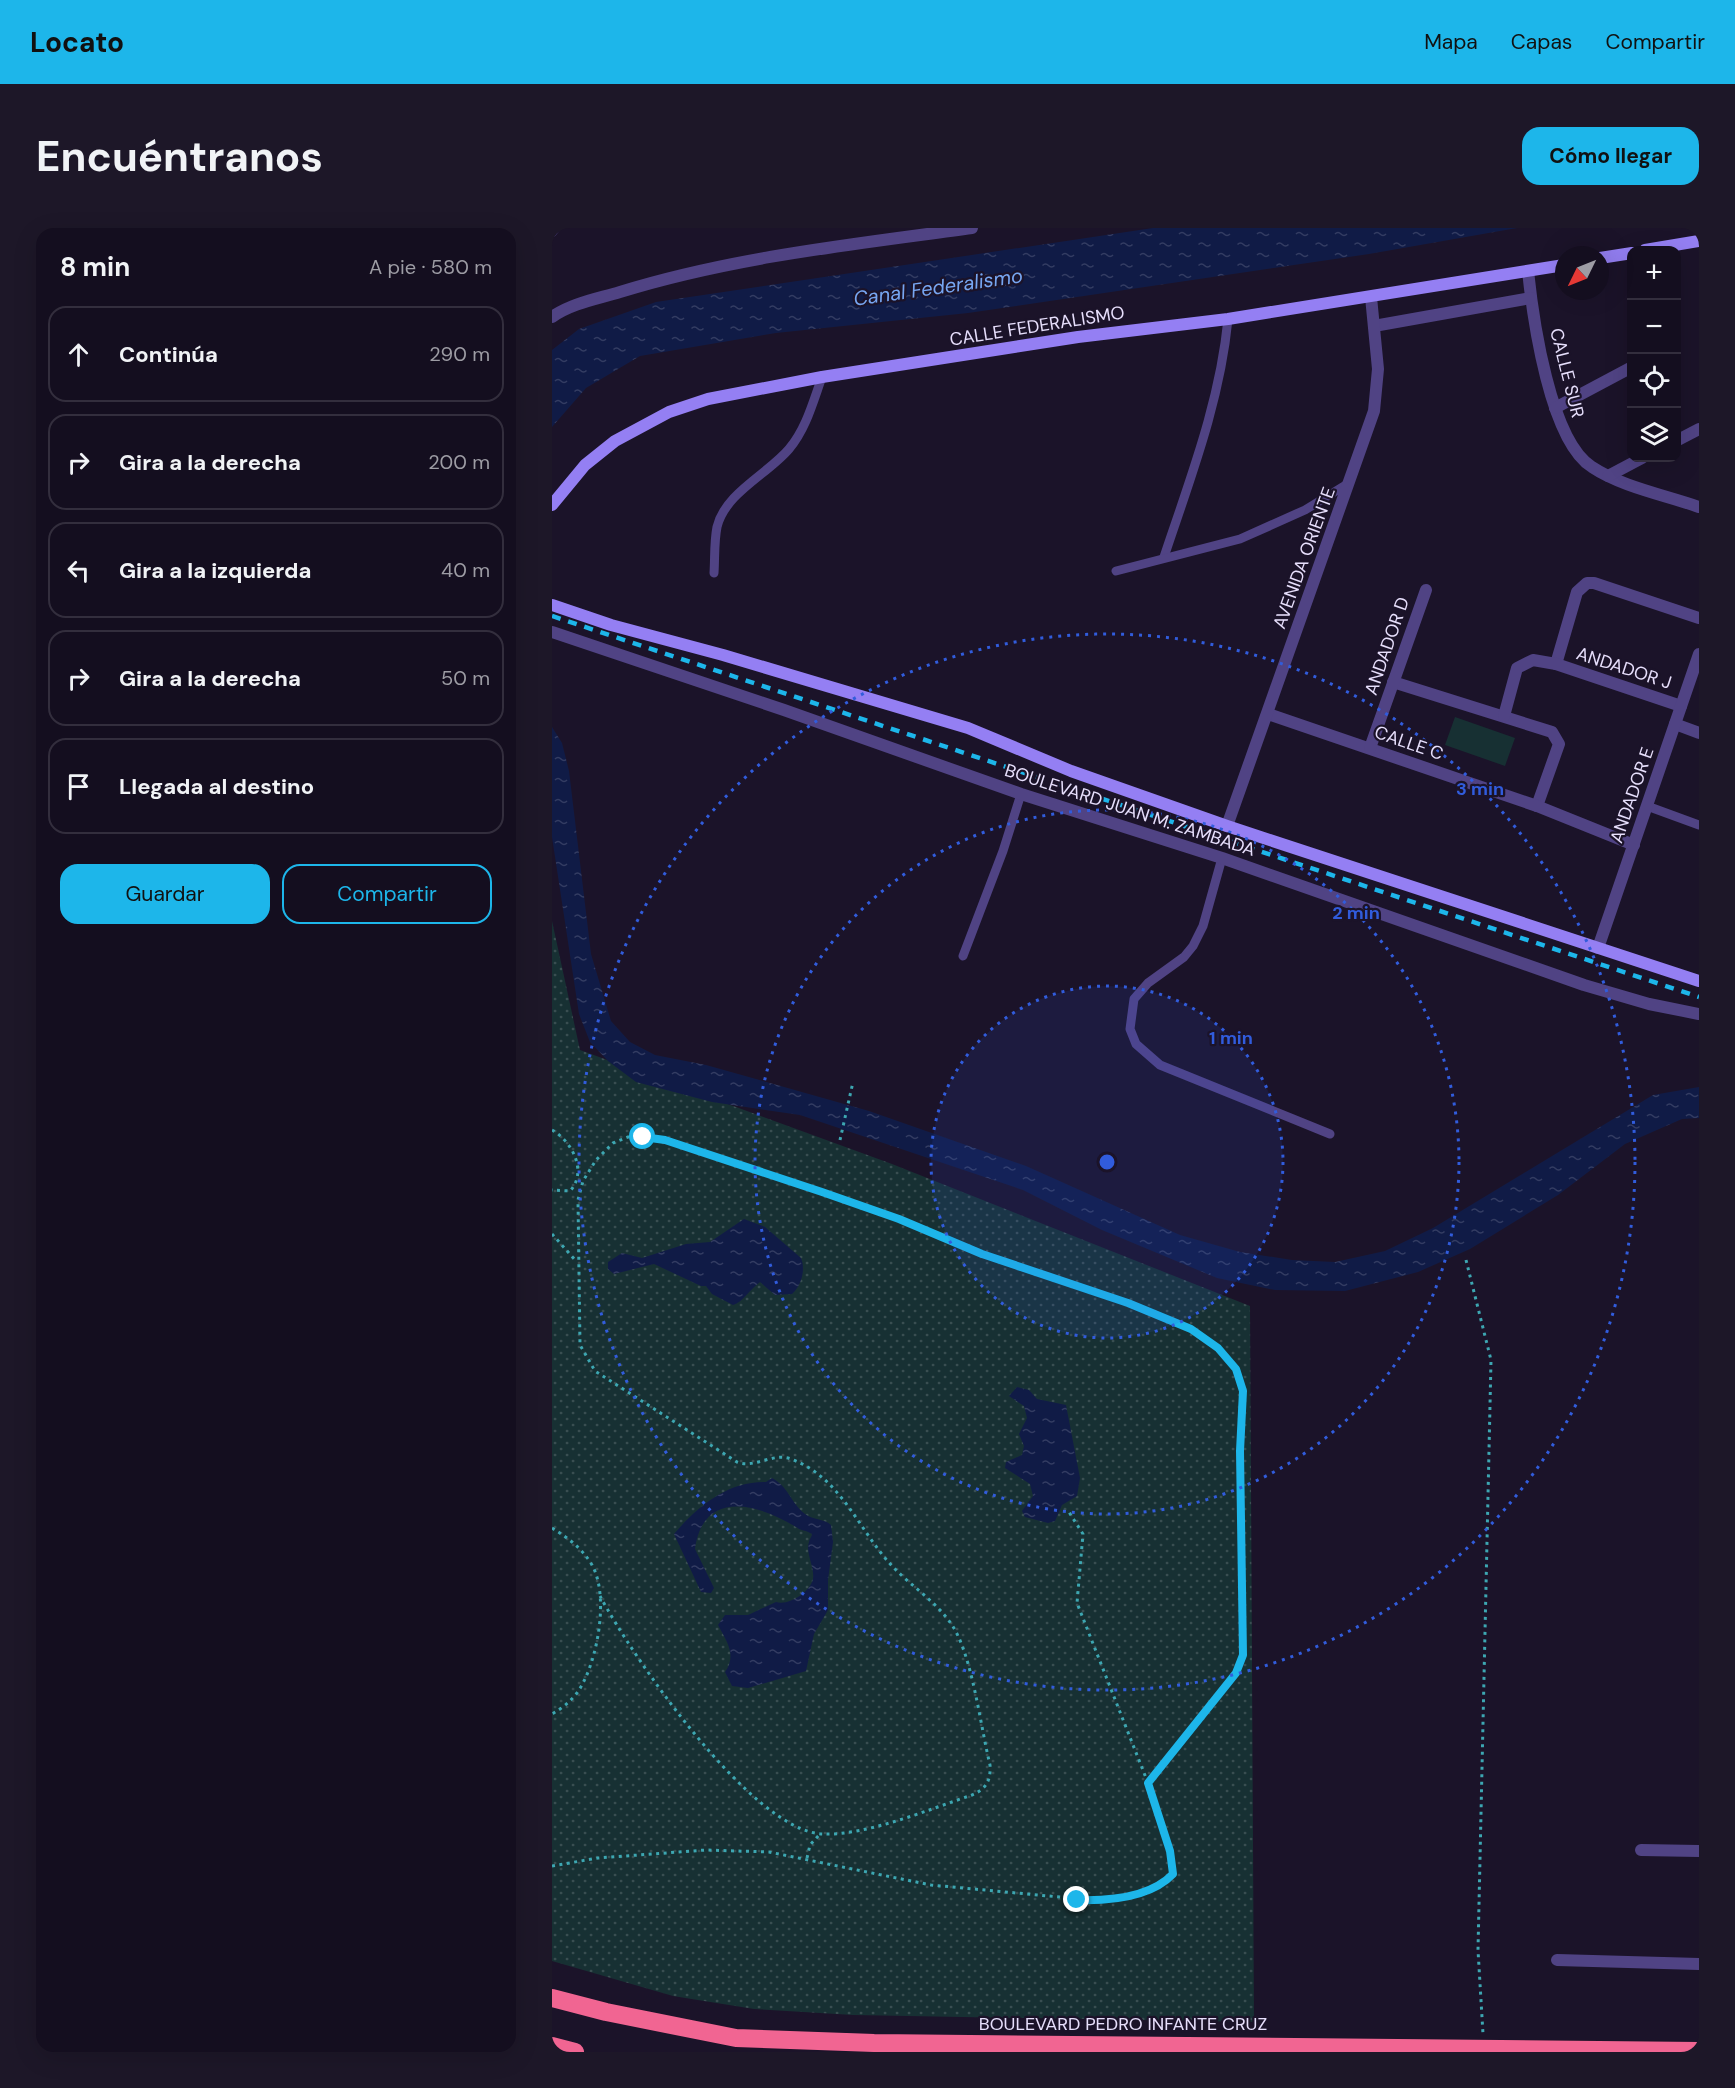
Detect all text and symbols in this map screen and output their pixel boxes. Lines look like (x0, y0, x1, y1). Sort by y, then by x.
text: Locato (30, 24, 124, 61)
text: Mapa (1424, 28, 1478, 56)
text: Capas (1511, 28, 1572, 56)
text: Compartir (1605, 28, 1705, 56)
button: Cómo llegar (1522, 127, 1699, 185)
text: Encuéntranos (36, 129, 323, 184)
north arrow (1555, 246, 1609, 300)
map controls (1627, 246, 1681, 462)
button: + (1627, 246, 1681, 300)
text: 8 min (60, 250, 130, 284)
text: A pie · 580 m (369, 254, 492, 280)
water label: Canal Federalismo (852, 262, 1024, 312)
street label: CALLE FEDERALISMO (948, 300, 1126, 352)
button: − (1627, 300, 1681, 354)
street label: CALLE SUR (1544, 326, 1590, 420)
icon: ahead (62, 338, 95, 371)
text: Continúa (119, 340, 218, 369)
text: 290 m (429, 341, 490, 367)
button: locate (1627, 354, 1681, 408)
button: layers (1627, 408, 1681, 462)
icon: right (62, 446, 95, 479)
text: Gira a la derecha (119, 448, 301, 477)
text: 200 m (428, 449, 490, 475)
street label: AVENIDA ORIENTE (1267, 484, 1341, 632)
icon: left (62, 554, 95, 587)
text: Gira a la izquierda (119, 556, 311, 585)
text: 40 m (441, 557, 490, 583)
street label: ANDADOR D (1359, 594, 1415, 698)
street label: ANDADOR J (1573, 641, 1675, 695)
icon: right (62, 662, 95, 695)
text: Gira a la derecha (119, 664, 301, 693)
text: 50 m (441, 665, 490, 691)
street label: CALLE C (1371, 720, 1447, 766)
street label: ANDADOR E (1604, 744, 1660, 846)
street label: BOULEVARD JUAN M. ZAMBADA (1002, 758, 1258, 862)
icon: arrive (62, 770, 95, 803)
text: Llegada al destino (119, 772, 314, 801)
text: 3 min (1456, 777, 1504, 801)
button: Guardar (60, 864, 270, 924)
button: Compartir (282, 864, 492, 924)
text: 2 min (1332, 901, 1380, 925)
text: 1 min (1209, 1026, 1253, 1050)
route start (629, 1123, 655, 1149)
centre of rings (1097, 1152, 1117, 1172)
route end (1063, 1886, 1089, 1912)
street label: BOULEVARD PEDRO INFANTE CRUZ (979, 2012, 1267, 2036)

